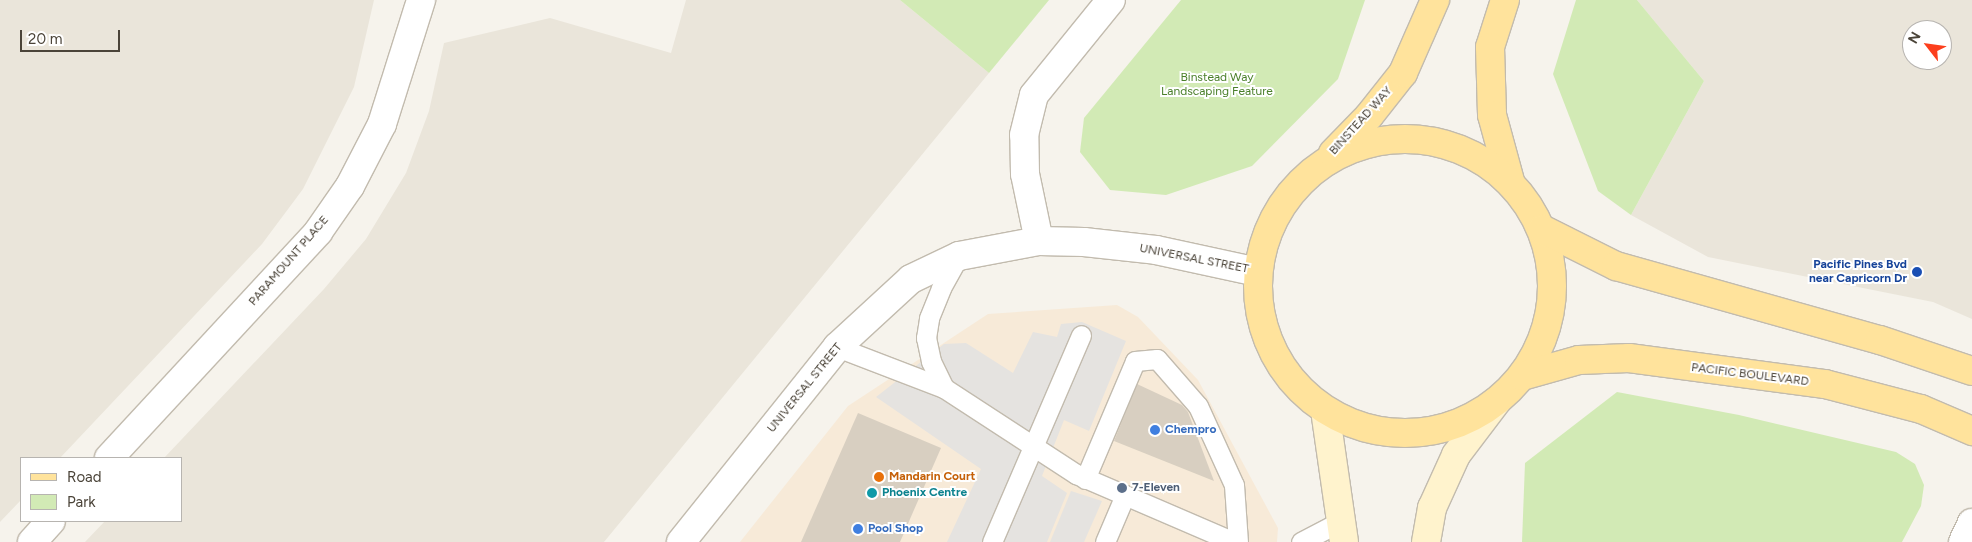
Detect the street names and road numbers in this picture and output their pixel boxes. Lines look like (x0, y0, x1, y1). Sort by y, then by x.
street label: BINSTEAD WAY (1327, 84, 1395, 158)
street label: PARAMOUNT PLACE (246, 213, 332, 309)
street label: UNIVERSAL STREET (1138, 241, 1250, 277)
street label: UNIVERSAL STREET (764, 340, 846, 436)
street label: PACIFIC BOULEVARD (1690, 361, 1810, 389)

